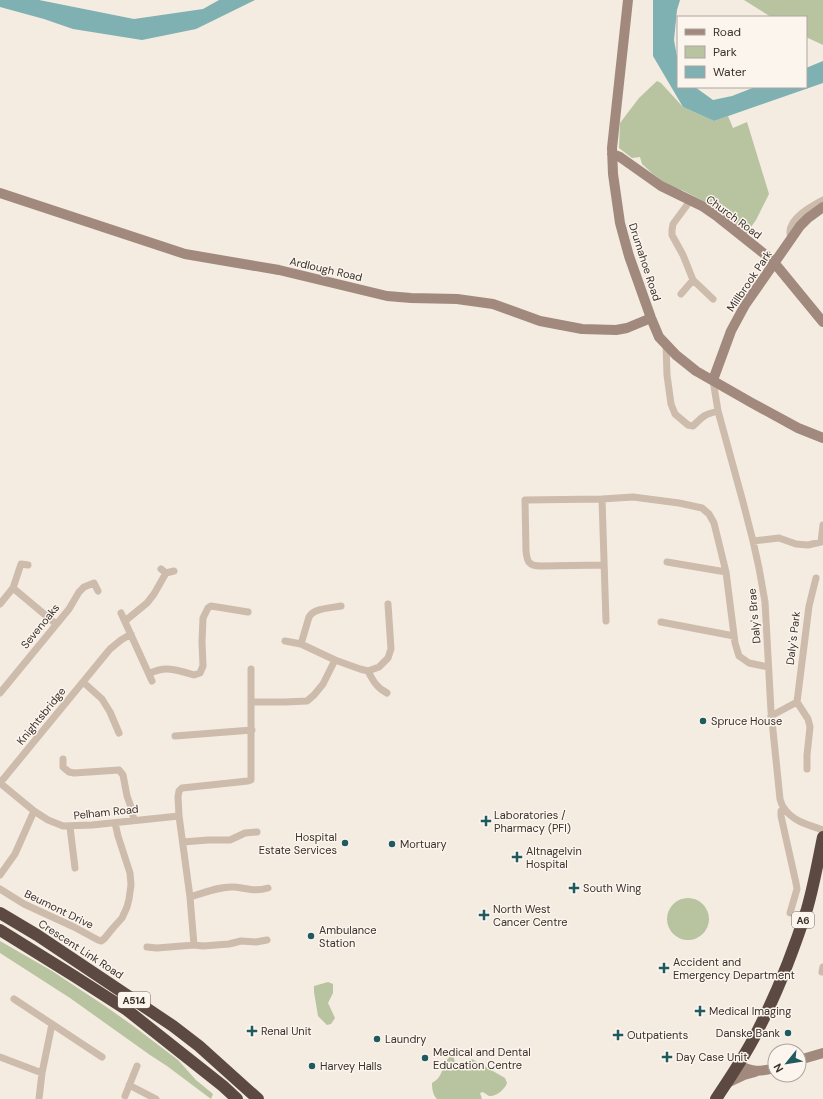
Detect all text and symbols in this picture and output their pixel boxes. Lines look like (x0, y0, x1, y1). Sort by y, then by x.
legend (677, 16, 807, 88)
text: Road (713, 24, 741, 40)
text: Park (713, 44, 737, 60)
text: Water (713, 64, 747, 80)
street label: Church Road (703, 192, 765, 242)
street label: Drumahoe Road (626, 221, 664, 303)
street label: Millbrook Park (723, 247, 775, 314)
street label: Ardlough Road (288, 254, 364, 284)
street label: Daly's Brae (745, 588, 763, 644)
street label: Sevenoaks (18, 601, 62, 651)
street label: Daly's Park (783, 610, 803, 666)
street label: Knightsbridge (13, 684, 69, 748)
place label: Spruce House (711, 714, 782, 728)
marker: Spruce House (698, 716, 708, 726)
street label: Pelham Road (73, 802, 139, 822)
place label: Laboratories / Pharmacy (PFI) (494, 808, 571, 835)
marker: Laboratories / Pharmacy (PFI) (481, 816, 491, 826)
place label: Hospital Estate Services (259, 830, 337, 857)
place label: Mortuary (400, 837, 447, 851)
marker: Hospital Estate Services (340, 838, 350, 848)
marker: Mortuary (387, 839, 397, 849)
place label: Altnagelvin Hospital (526, 844, 582, 871)
marker: Altnagelvin Hospital (511, 851, 523, 863)
place label: South Wing (583, 881, 642, 895)
marker: South Wing (568, 882, 580, 894)
street label: Beumont Drive (22, 886, 96, 932)
place label: North West Cancer Centre (493, 902, 568, 929)
marker: North West Cancer Centre (478, 909, 490, 921)
road number: A6 (792, 912, 814, 928)
street label: Crescent Link Road (36, 916, 126, 982)
place label: Ambulance Station (319, 923, 377, 950)
marker: Ambulance Station (306, 931, 316, 941)
place label: Accident and Emergency Department (673, 955, 795, 982)
marker: Accident and Emergency Department (658, 962, 670, 974)
road number: A514 (118, 992, 150, 1008)
place label: Medical Imaging (709, 1004, 791, 1018)
marker: Medical Imaging (694, 1005, 706, 1017)
place label: Renal Unit (261, 1024, 312, 1038)
marker: Renal Unit (246, 1025, 258, 1037)
place label: Danske Bank (716, 1026, 780, 1040)
place label: Outpatients (627, 1028, 688, 1042)
marker: Danske Bank (783, 1028, 793, 1038)
marker: Outpatients (612, 1029, 624, 1041)
place label: Laundry (385, 1032, 426, 1046)
marker: Laundry (372, 1034, 382, 1044)
north arrow (767, 1043, 807, 1083)
place label: Medical and Dental Education Centre (433, 1045, 531, 1072)
place label: Day Case Unit (676, 1050, 747, 1064)
marker: Day Case Unit (661, 1051, 673, 1063)
marker: Medical and Dental Education Centre (420, 1053, 430, 1063)
place label: Harvey Halls (320, 1059, 382, 1073)
marker: Harvey Halls (307, 1061, 317, 1071)
text: N (770, 1061, 786, 1075)

